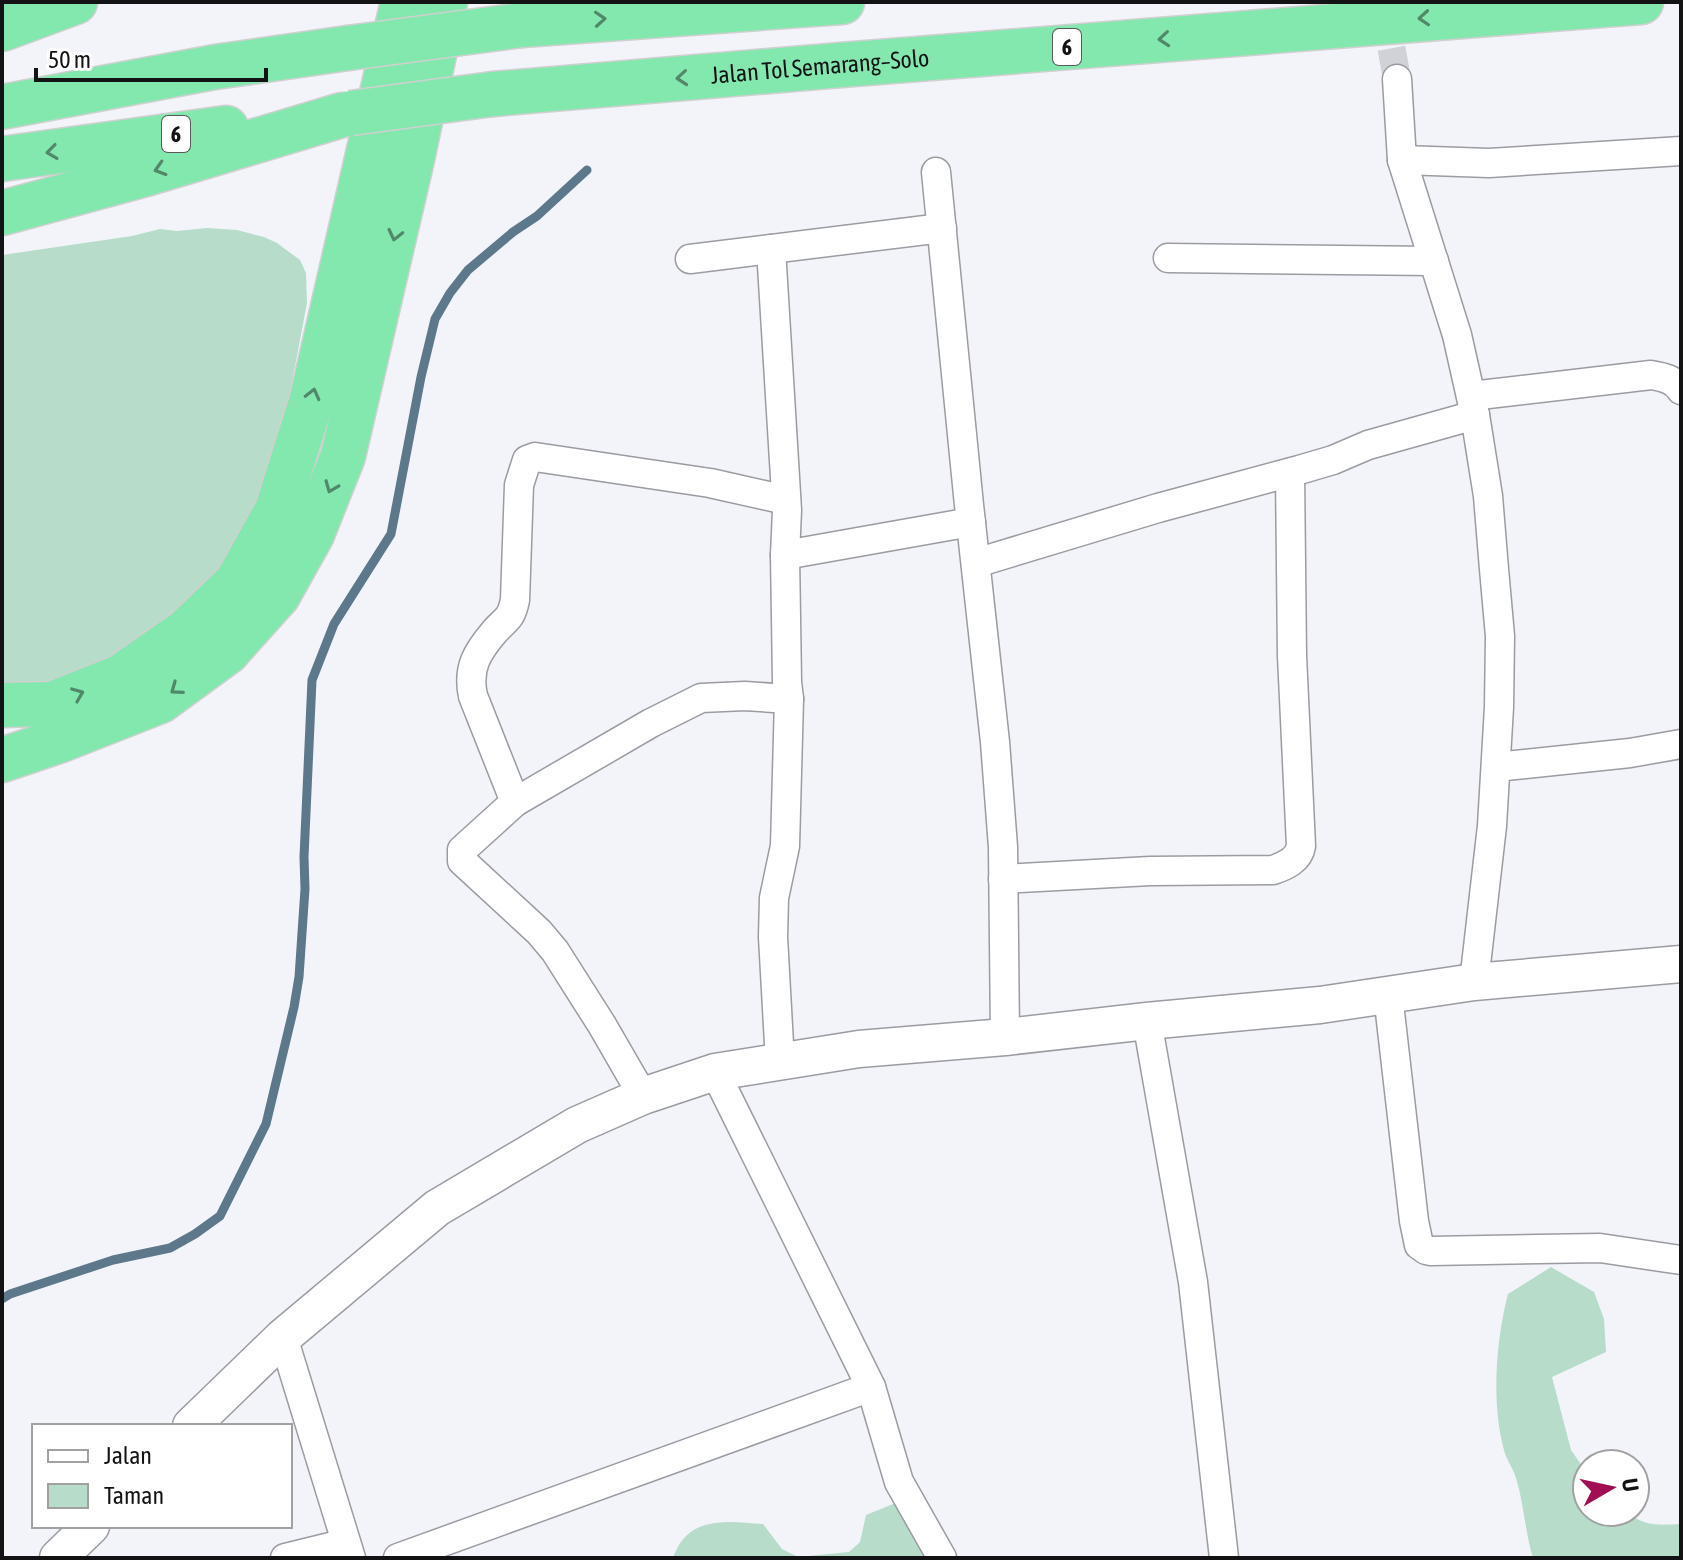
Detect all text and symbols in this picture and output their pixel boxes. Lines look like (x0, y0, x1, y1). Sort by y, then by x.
one-way arrow (1417, 9, 1430, 26)
one-way arrow (594, 11, 607, 28)
road number: 6 (1053, 29, 1081, 65)
one-way arrow (1158, 30, 1171, 47)
scale bar (36, 32, 266, 82)
street label: Jalan Tol Semarang–Solo (710, 44, 930, 89)
text: 50 m (48, 46, 91, 73)
one-way arrow (675, 69, 688, 86)
road number: 6 (162, 116, 190, 152)
one-way arrow (45, 143, 59, 160)
one-way arrow (154, 160, 168, 176)
one-way arrow (387, 228, 404, 241)
one-way arrow (304, 388, 321, 402)
one-way arrow (324, 479, 341, 493)
one-way arrow (171, 679, 185, 694)
one-way arrow (70, 687, 84, 704)
legend (32, 1424, 292, 1528)
text: Jalan (104, 1442, 152, 1469)
north arrow (1571, 1448, 1651, 1528)
text: U (1617, 1476, 1645, 1493)
text: Taman (104, 1482, 164, 1509)

